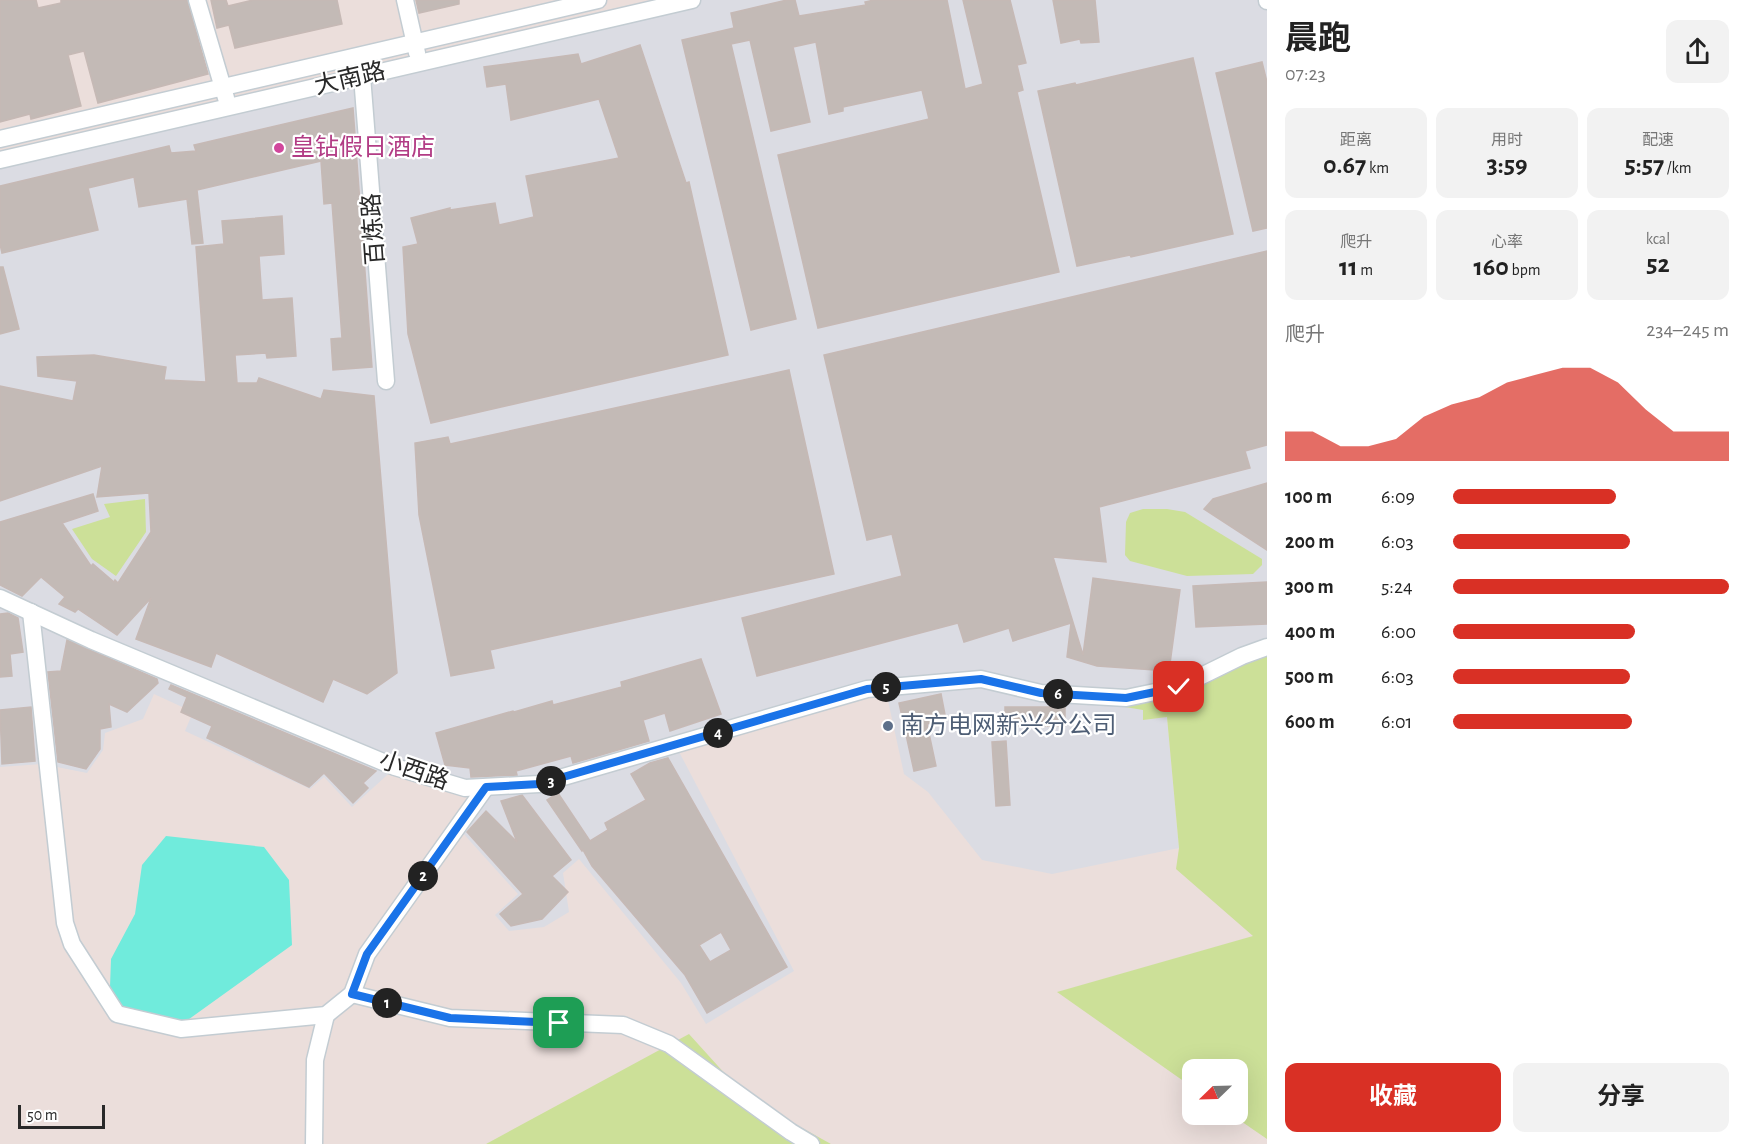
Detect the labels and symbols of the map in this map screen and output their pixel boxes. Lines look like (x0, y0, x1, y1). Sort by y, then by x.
street label: 大南路 (312, 57, 388, 99)
place label: 皇钻假日酒店 (291, 134, 435, 160)
marker: 皇钻假日酒店 (272, 141, 286, 155)
street label: 百炼路 (358, 192, 388, 266)
pin (1153, 661, 1204, 712)
pin: 5 (871, 672, 901, 702)
pin: 6 (1043, 679, 1073, 709)
place label: 南方电网新兴分公司 (900, 712, 1116, 738)
pin: 4 (703, 718, 733, 748)
marker: 南方电网新兴分公司 (881, 719, 895, 733)
street label: 小西路 (376, 746, 453, 794)
pin: 3 (536, 766, 566, 796)
pin: 2 (408, 861, 438, 891)
pin: 1 (372, 988, 402, 1018)
pin (533, 997, 584, 1048)
north arrow (1182, 1059, 1248, 1125)
scale bar (18, 1102, 105, 1130)

